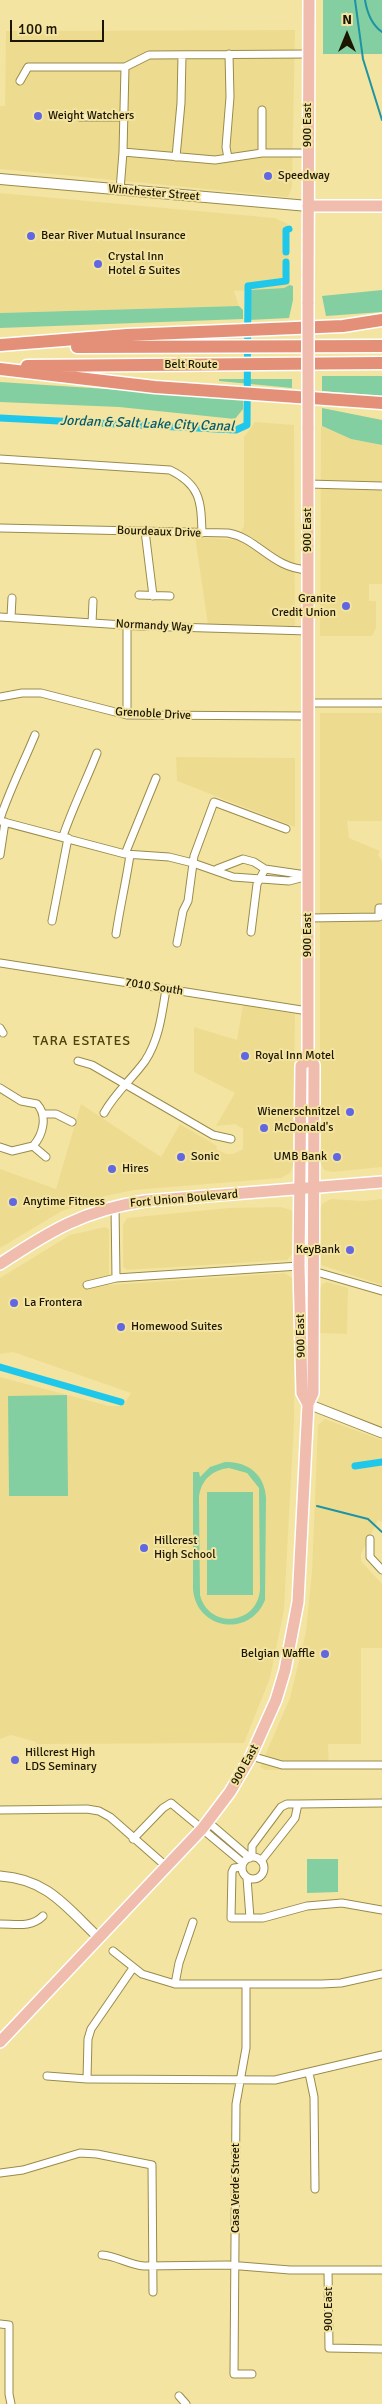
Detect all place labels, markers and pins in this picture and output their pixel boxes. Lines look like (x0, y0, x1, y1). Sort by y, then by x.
place label: Weight Watchers (48, 109, 134, 123)
marker: Weight Watchers (32, 110, 44, 122)
place label: Speedway (278, 169, 329, 183)
marker: Speedway (262, 170, 274, 182)
place label: Bear River Mutual Insurance (41, 229, 186, 243)
marker: Bear River Mutual Insurance (25, 230, 37, 242)
place label: Crystal Inn Hotel & Suites (108, 250, 180, 278)
marker: Crystal Inn Hotel & Suites (92, 258, 104, 270)
place label: Granite Credit Union (272, 592, 336, 620)
marker: Granite Credit Union (340, 600, 352, 612)
place label: Royal Inn Motel (255, 1049, 335, 1063)
marker: Royal Inn Motel (239, 1050, 251, 1062)
place label: Wienerschnitzel (257, 1105, 340, 1119)
marker: Wienerschnitzel (344, 1106, 356, 1118)
place label: McDonald's (274, 1121, 334, 1135)
marker: McDonald's (258, 1122, 270, 1134)
place label: Sonic (191, 1150, 219, 1164)
place label: UMB Bank (274, 1150, 327, 1164)
marker: Sonic (175, 1151, 187, 1163)
marker: UMB Bank (331, 1151, 343, 1163)
place label: Hires (122, 1162, 149, 1176)
marker: Hires (106, 1163, 118, 1175)
place label: Anytime Fitness (23, 1195, 105, 1209)
marker: Anytime Fitness (7, 1196, 19, 1208)
place label: KeyBank (296, 1243, 340, 1257)
marker: KeyBank (344, 1244, 356, 1256)
place label: La Frontera (24, 1296, 82, 1310)
marker: La Frontera (8, 1297, 20, 1309)
place label: Homewood Suites (131, 1320, 222, 1334)
marker: Homewood Suites (115, 1321, 127, 1333)
place label: Hillcrest High School (154, 1534, 216, 1562)
marker: Hillcrest High School (138, 1542, 150, 1554)
place label: Belgian Waffle (241, 1647, 315, 1661)
marker: Belgian Waffle (319, 1648, 331, 1660)
place label: Hillcrest High LDS Seminary (25, 1746, 97, 1774)
marker: Hillcrest High LDS Seminary (9, 1754, 21, 1766)

